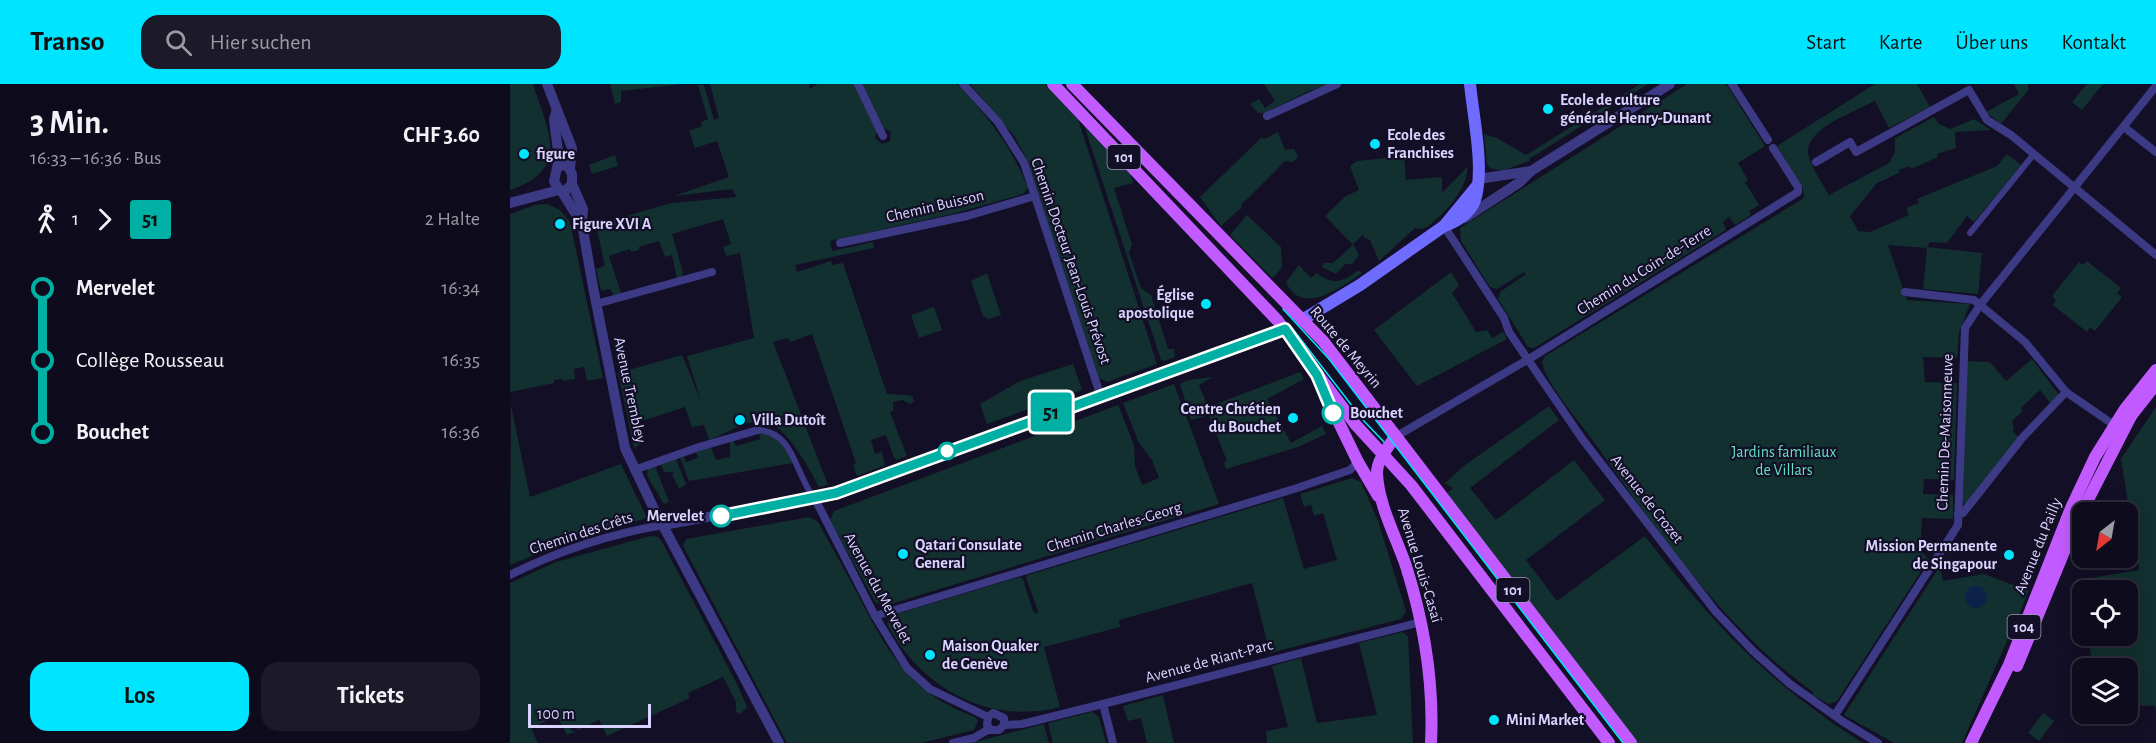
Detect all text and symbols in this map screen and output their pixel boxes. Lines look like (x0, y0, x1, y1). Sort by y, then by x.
search box (141, 15, 561, 69)
icon: search (162, 26, 195, 59)
text: Transo (30, 28, 105, 56)
text: Hier suchen (210, 31, 312, 53)
text: Start (1806, 32, 1846, 53)
text: Karte (1879, 32, 1922, 53)
text: Über uns (1955, 32, 2028, 53)
text: Kontakt (2061, 32, 2126, 53)
place label: Ecole de culture générale Henry-Dunant (1560, 92, 1712, 127)
marker: Ecole de culture générale Henry-Dunant (1541, 102, 1555, 116)
text: 3 Min. (30, 107, 109, 140)
text: CHF 3.60 (403, 124, 480, 146)
place label: Ecole des Franchises (1387, 127, 1454, 161)
marker: Ecole des Franchises (1368, 137, 1382, 151)
road number: 101 (1108, 145, 1140, 169)
place label: figure (536, 146, 575, 162)
marker: figure (517, 147, 531, 161)
text: 16:33 – 16:36 · Bus (30, 148, 161, 168)
street label: Chemin Docteur Jean-Louis Prévost (1028, 156, 1114, 366)
street label: Chemin Buisson (884, 187, 986, 225)
icon: walk (30, 203, 63, 236)
icon: forward (88, 203, 121, 236)
text: 1 (72, 209, 79, 229)
text: 51 (142, 209, 159, 230)
text: 2 Halte (425, 209, 480, 229)
place label: Figure XVI A (572, 216, 652, 232)
marker: Figure XVI A (553, 217, 567, 231)
street label: Chemin du Coin-de-Terre (1574, 222, 1714, 318)
text: Mervelet (76, 277, 155, 299)
text: 16:34 (441, 278, 480, 298)
place label: Église apostolique (1118, 284, 1194, 321)
marker: Église apostolique (1199, 297, 1213, 311)
street label: Route de Meyrin (1307, 303, 1385, 392)
street label: Avenue Trembley (610, 336, 649, 445)
text: Collège Rousseau (76, 349, 224, 371)
text: 16:35 (443, 350, 480, 370)
street label: Chemin De-Maisonneuve (1934, 353, 1956, 511)
line badge: 51 (1024, 392, 1078, 432)
place label: Centre Chrétien du Bouchet (1181, 401, 1282, 435)
text: 51 (1043, 402, 1059, 423)
marker: Bouchet (1322, 402, 1344, 424)
place label: Bouchet (1350, 405, 1404, 421)
marker: Centre Chrétien du Bouchet (1286, 411, 1300, 425)
place label: Villa Dutoît (752, 412, 826, 428)
marker: Villa Dutoît (733, 413, 747, 427)
text: Bouchet (76, 421, 149, 443)
text: 16:36 (442, 422, 480, 442)
unlabelled marker (938, 442, 956, 460)
park label: Jardins familiaux de Villars (1732, 444, 1836, 478)
street label: Avenue de Crozet (1608, 452, 1686, 546)
street label: Avenue du Pailly (2011, 495, 2066, 597)
street label: Chemin Charles-Georg (1045, 499, 1184, 555)
north arrow (2072, 502, 2138, 568)
map controls (2072, 502, 2138, 724)
marker: Mervelet (710, 505, 732, 527)
street label: Avenue Louis-Casaï (1395, 506, 1445, 625)
place label: Mervelet (647, 508, 705, 524)
street label: Chemin des Crêts (527, 509, 635, 557)
street label: Avenue du Mervelet (841, 530, 915, 646)
place label: Qatari Consulate General (915, 537, 1022, 571)
place label: Mission Permanente de Singapour (1866, 538, 1997, 572)
marker: Qatari Consulate General (896, 547, 910, 561)
marker: Mission Permanente de Singapour (2002, 548, 2016, 562)
road number: 101 (1496, 578, 1530, 602)
button: locate (2072, 580, 2138, 646)
road number: 104 (2008, 615, 2040, 639)
street label: Avenue de Riant-Parc (1143, 636, 1275, 686)
place label: Maison Quaker de Genève (942, 638, 1039, 672)
marker: Maison Quaker de Genève (923, 648, 937, 662)
button: layers (2072, 658, 2138, 724)
button: Los (30, 662, 249, 731)
button: Tickets (261, 662, 480, 731)
scale bar (528, 701, 651, 728)
text: 100 m (537, 706, 575, 722)
place label: Mini Market (1506, 712, 1585, 728)
marker: Mini Market (1487, 713, 1501, 727)

